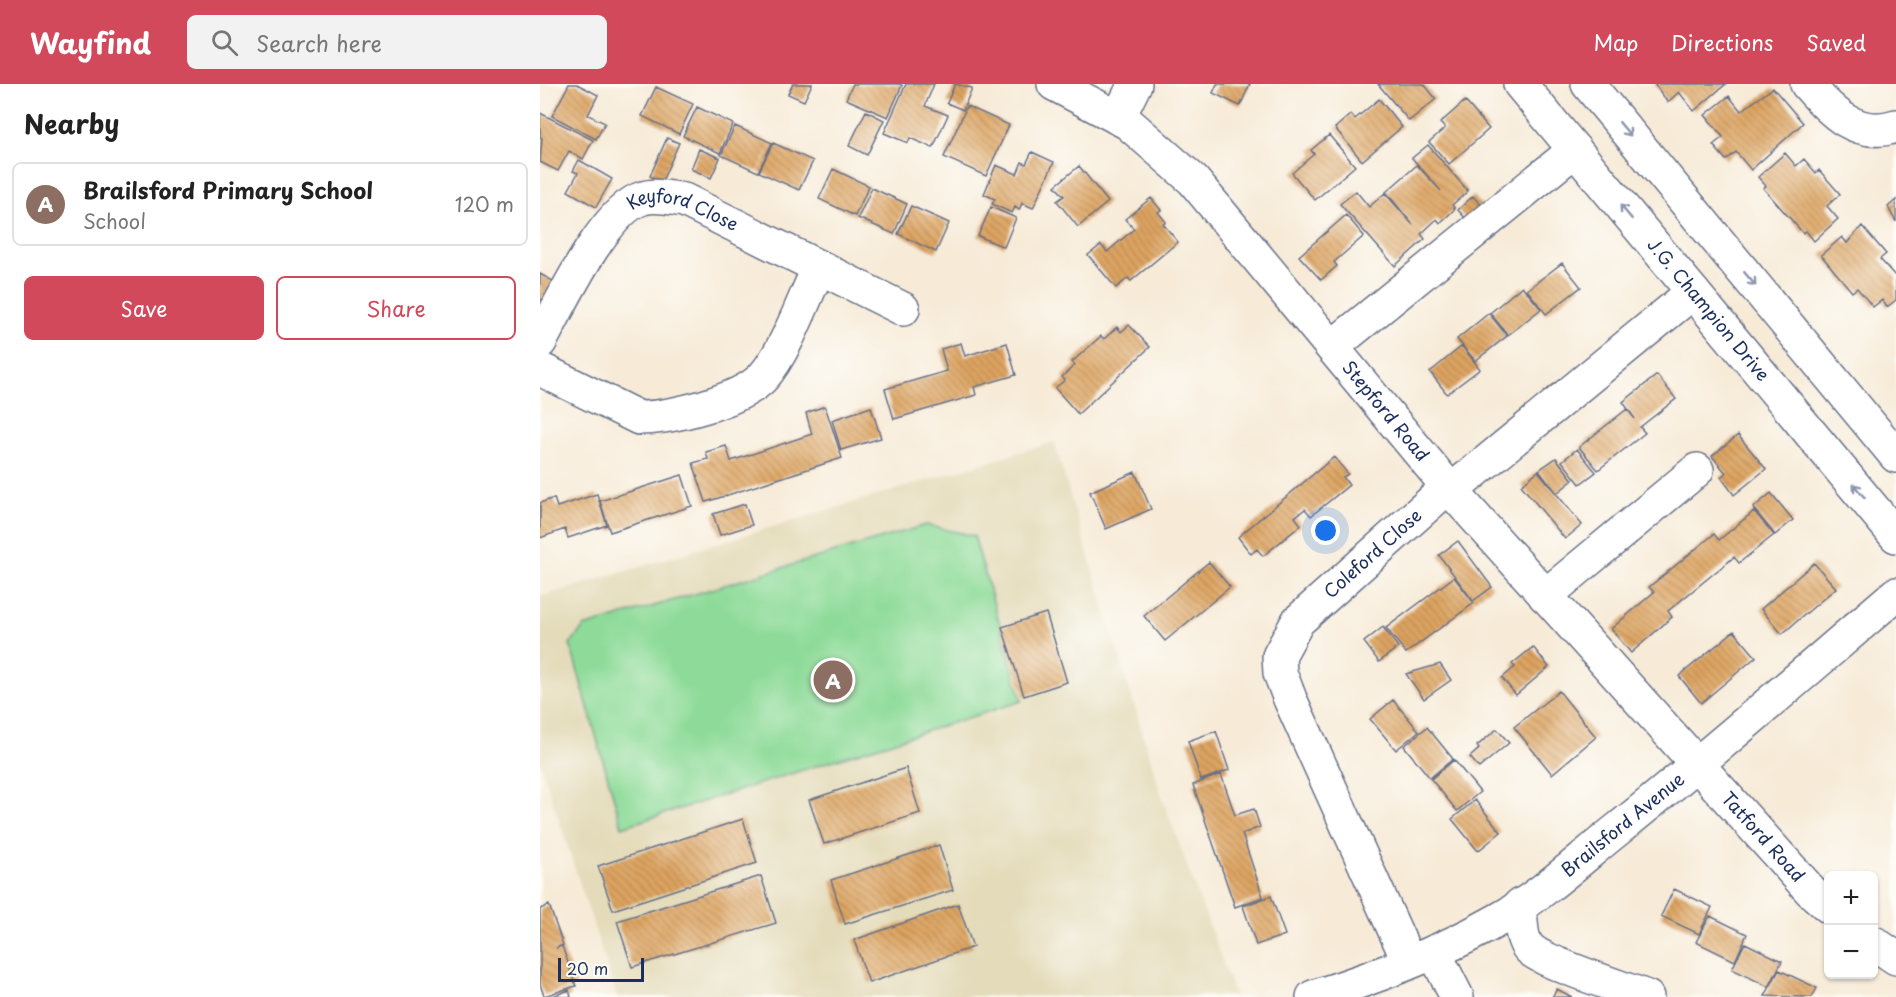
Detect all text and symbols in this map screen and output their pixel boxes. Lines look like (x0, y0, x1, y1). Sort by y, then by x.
search box (187, 15, 607, 69)
text: Wayfind (30, 21, 151, 64)
icon: search (208, 26, 241, 59)
text: Search here (256, 26, 382, 59)
text: Map (1593, 26, 1638, 58)
text: Directions (1671, 26, 1773, 58)
text: Saved (1806, 26, 1866, 58)
text: Nearby (24, 104, 119, 143)
one-way arrow (1618, 121, 1632, 136)
text: Brailsford Primary School (83, 173, 373, 206)
street label: Keyford Close (621, 181, 743, 237)
text: A (38, 189, 53, 219)
text: 120 m (455, 189, 514, 219)
one-way arrow (1619, 205, 1633, 220)
text: School (83, 206, 146, 236)
street label: J.G. Champion Drive (1642, 232, 1777, 386)
one-way arrow (1743, 271, 1756, 287)
button: Save (24, 276, 264, 340)
button: Share (276, 276, 516, 340)
street label: Stepford Road (1337, 354, 1436, 467)
one-way arrow (1852, 483, 1865, 499)
street label: Coleford Close (1317, 502, 1427, 604)
your location (1311, 516, 1340, 545)
pin: A (814, 658, 852, 702)
street label: Brailsford Avenue (1555, 765, 1690, 883)
street label: Tatford Road (1716, 785, 1812, 888)
map controls (1824, 871, 1878, 979)
button: + (1824, 871, 1878, 925)
button: − (1824, 925, 1878, 979)
scale bar (558, 955, 644, 982)
text: 20 m (567, 956, 608, 980)

